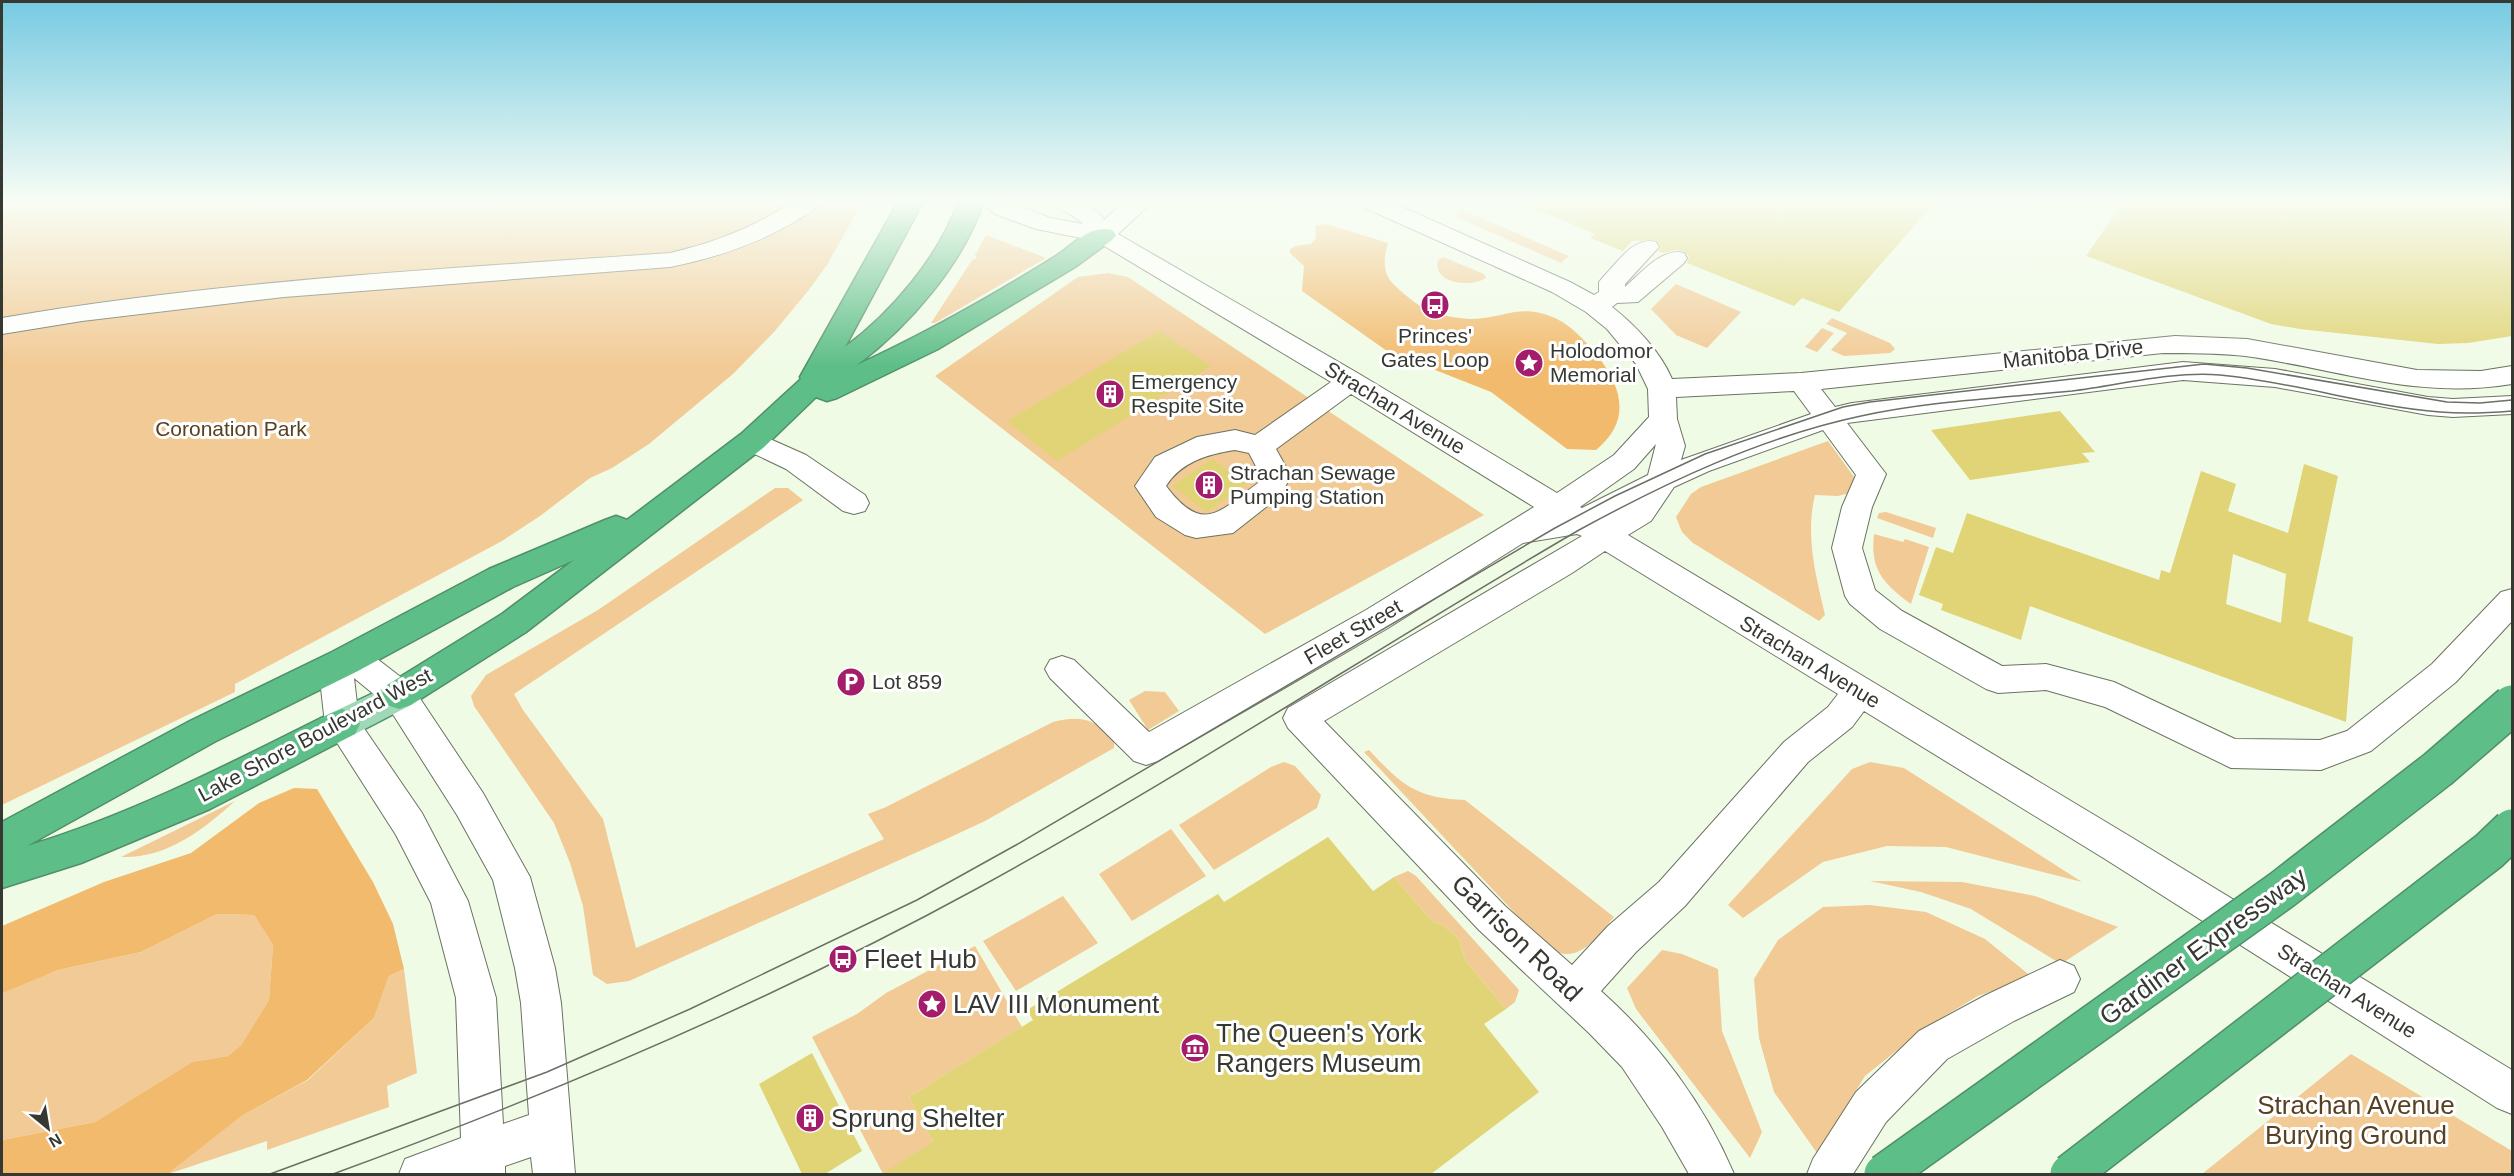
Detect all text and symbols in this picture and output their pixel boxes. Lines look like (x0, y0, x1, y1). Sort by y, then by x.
bus stop icon: Princes' Gates Loop (1419, 289, 1451, 321)
place label: Princes' Gates Loop (1381, 324, 1489, 371)
street label: Manitoba Drive (2002, 335, 2144, 372)
place label: Holodomor Memorial (1550, 339, 1653, 386)
place icon: Holodomor Memorial (1513, 347, 1545, 379)
street label: Strachan Avenue (1321, 357, 1470, 459)
place label: Emergency Respite Site (1131, 370, 1244, 417)
building icon: Emergency Respite Site (1094, 378, 1126, 410)
park label: Coronation Park (155, 417, 307, 440)
place label: Strachan Sewage Pumping Station (1230, 461, 1396, 508)
building icon: Strachan Sewage Pumping Station (1193, 469, 1225, 501)
street label: Fleet Street (1300, 594, 1406, 669)
street label: Strachan Avenue (1736, 611, 1885, 713)
street label: Lake Shore Boulevard West (194, 663, 436, 806)
parking icon: Lot 859 (835, 666, 867, 698)
place label: Lot 859 (872, 670, 942, 693)
street label: Gardiner Expressway (2094, 861, 2312, 1031)
street label: Garrison Road (1446, 868, 1588, 1008)
street label: Strachan Avenue (2274, 939, 2421, 1043)
bus stop icon: Fleet Hub (827, 943, 859, 975)
place label: Fleet Hub (864, 944, 977, 974)
place icon: LAV III Monument (916, 988, 948, 1020)
place label: LAV III Monument (953, 989, 1160, 1019)
place label: The Queen's York Rangers Museum (1216, 1018, 1423, 1078)
museum icon: The Queen's York Rangers Museum (1179, 1032, 1211, 1064)
park label: Strachan Avenue Burying Ground (2257, 1090, 2455, 1150)
north arrow (18, 1098, 78, 1158)
building icon: Sprung Shelter (794, 1102, 826, 1134)
place label: Sprung Shelter (831, 1103, 1005, 1133)
text: N (46, 1130, 65, 1151)

